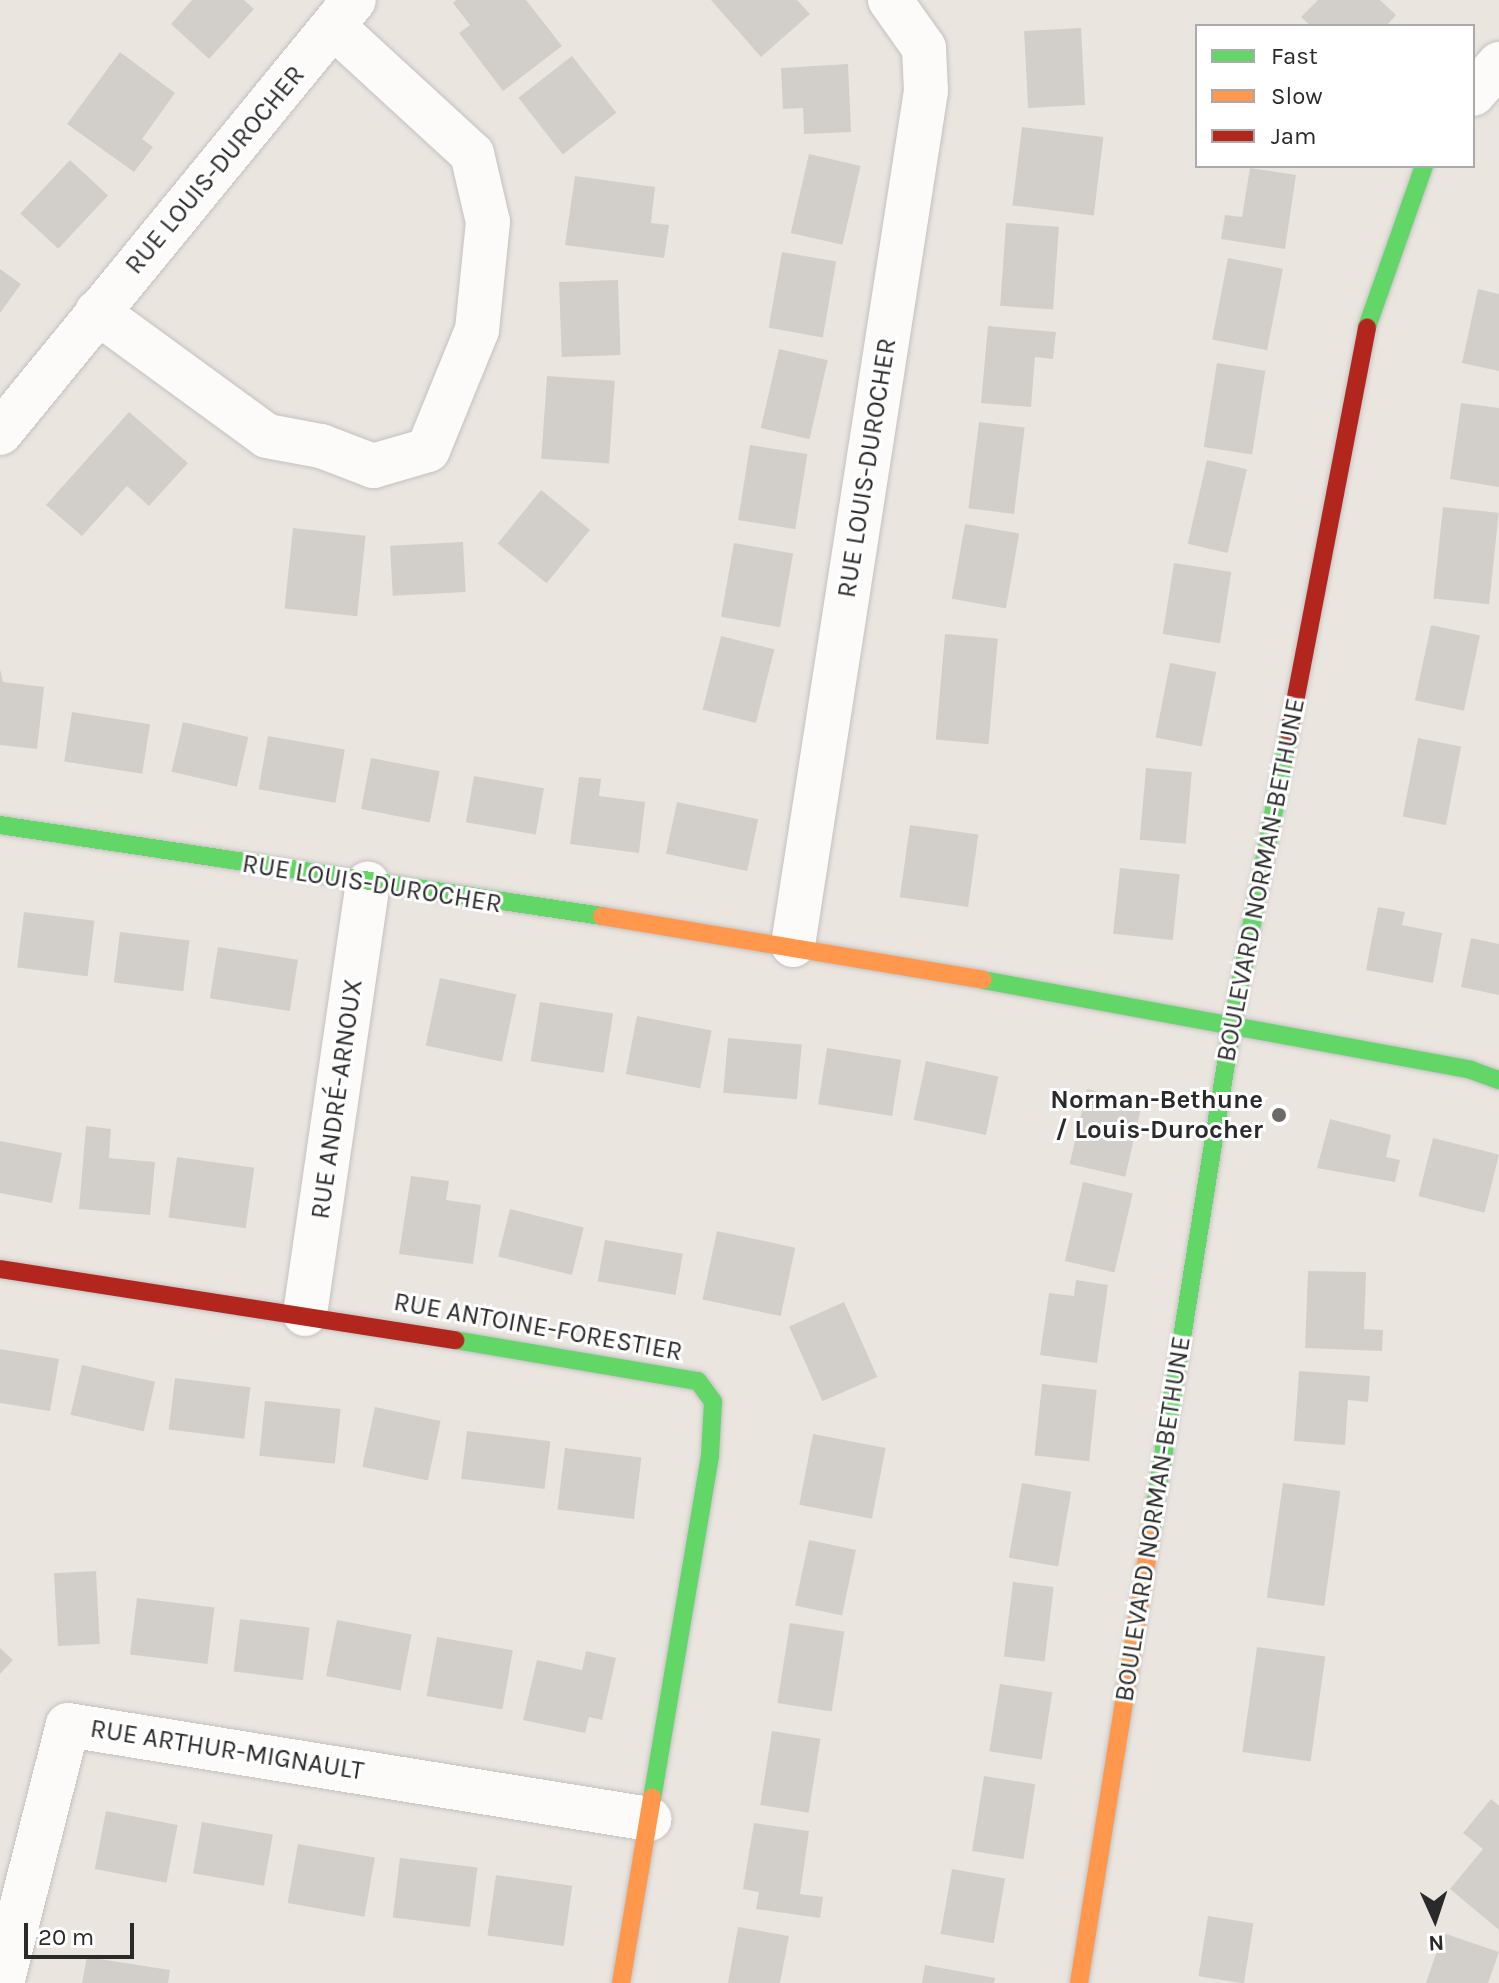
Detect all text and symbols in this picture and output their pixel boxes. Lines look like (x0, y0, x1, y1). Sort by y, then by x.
legend (1195, 24, 1475, 168)
text: Fast (1271, 42, 1318, 70)
street label: RUE LOUIS-DUROCHER (119, 59, 311, 281)
text: Slow (1271, 82, 1323, 110)
text: Jam (1271, 122, 1316, 150)
street label: RUE LOUIS-DUROCHER (831, 336, 903, 600)
street label: BOULEVARD NORMAN-BETHUNE (1210, 696, 1312, 1064)
street label: RUE LOUIS-DUROCHER (240, 848, 504, 920)
street label: RUE ANDRÉ-ARNOUX (305, 977, 369, 1221)
place label: Norman-Bethune / Louis-Durocher (1050, 1084, 1263, 1146)
marker: Norman-Bethune / Louis-Durocher (1270, 1106, 1288, 1124)
street label: RUE ANTOINE-FORESTIER (391, 1286, 685, 1368)
street label: BOULEVARD NORMAN-BETHUNE (1109, 1334, 1197, 1704)
street label: RUE ARTHUR-MIGNAULT (88, 1713, 366, 1787)
north arrow (1395, 1879, 1475, 1959)
scale bar (28, 1907, 138, 1957)
text: 20 m (38, 1923, 94, 1951)
text: N (1428, 1930, 1445, 1956)

